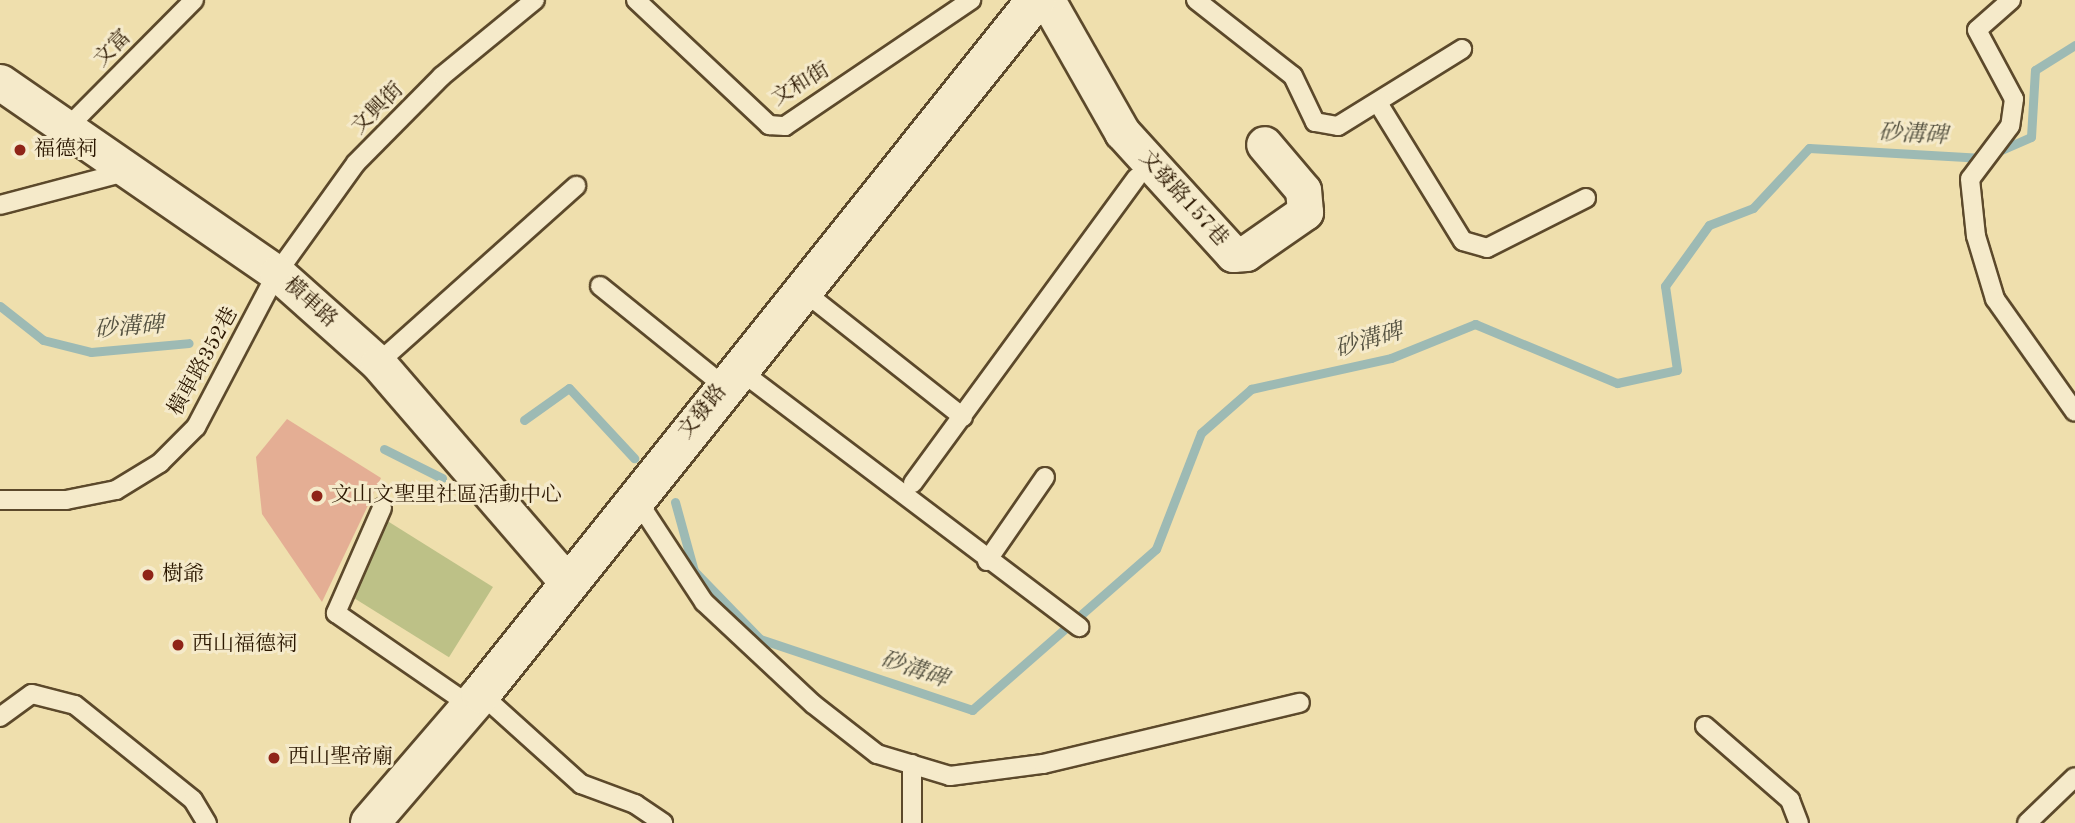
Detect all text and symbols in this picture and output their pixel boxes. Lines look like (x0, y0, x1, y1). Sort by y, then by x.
street label: 文富 (89, 25, 137, 73)
street label: 文和街 (768, 58, 834, 112)
street label: 文興街 (347, 78, 409, 140)
water label: 砂溝碑 (1878, 119, 1948, 151)
place label: 福德祠 (34, 137, 97, 163)
marker: 福德祠 (12, 142, 28, 158)
street label: 文發路157巷 (1133, 146, 1233, 252)
street label: 橫車路 (278, 273, 342, 333)
street label: 橫車路352巷 (164, 303, 244, 421)
water label: 砂溝碑 (94, 312, 164, 344)
water label: 砂溝碑 (1332, 318, 1406, 364)
street label: 文發路 (673, 380, 733, 444)
place label: 文山文聖里社區活動中心 (331, 483, 562, 509)
marker: 文山文聖里社區活動中心 (309, 488, 325, 504)
place label: 樹爺 (162, 562, 204, 588)
marker: 樹爺 (140, 567, 156, 583)
place label: 西山福德祠 (192, 632, 297, 658)
marker: 西山福德祠 (170, 637, 186, 653)
water label: 砂溝碑 (877, 646, 951, 694)
place label: 西山聖帝廟 (288, 745, 393, 771)
marker: 西山聖帝廟 (266, 750, 282, 766)

